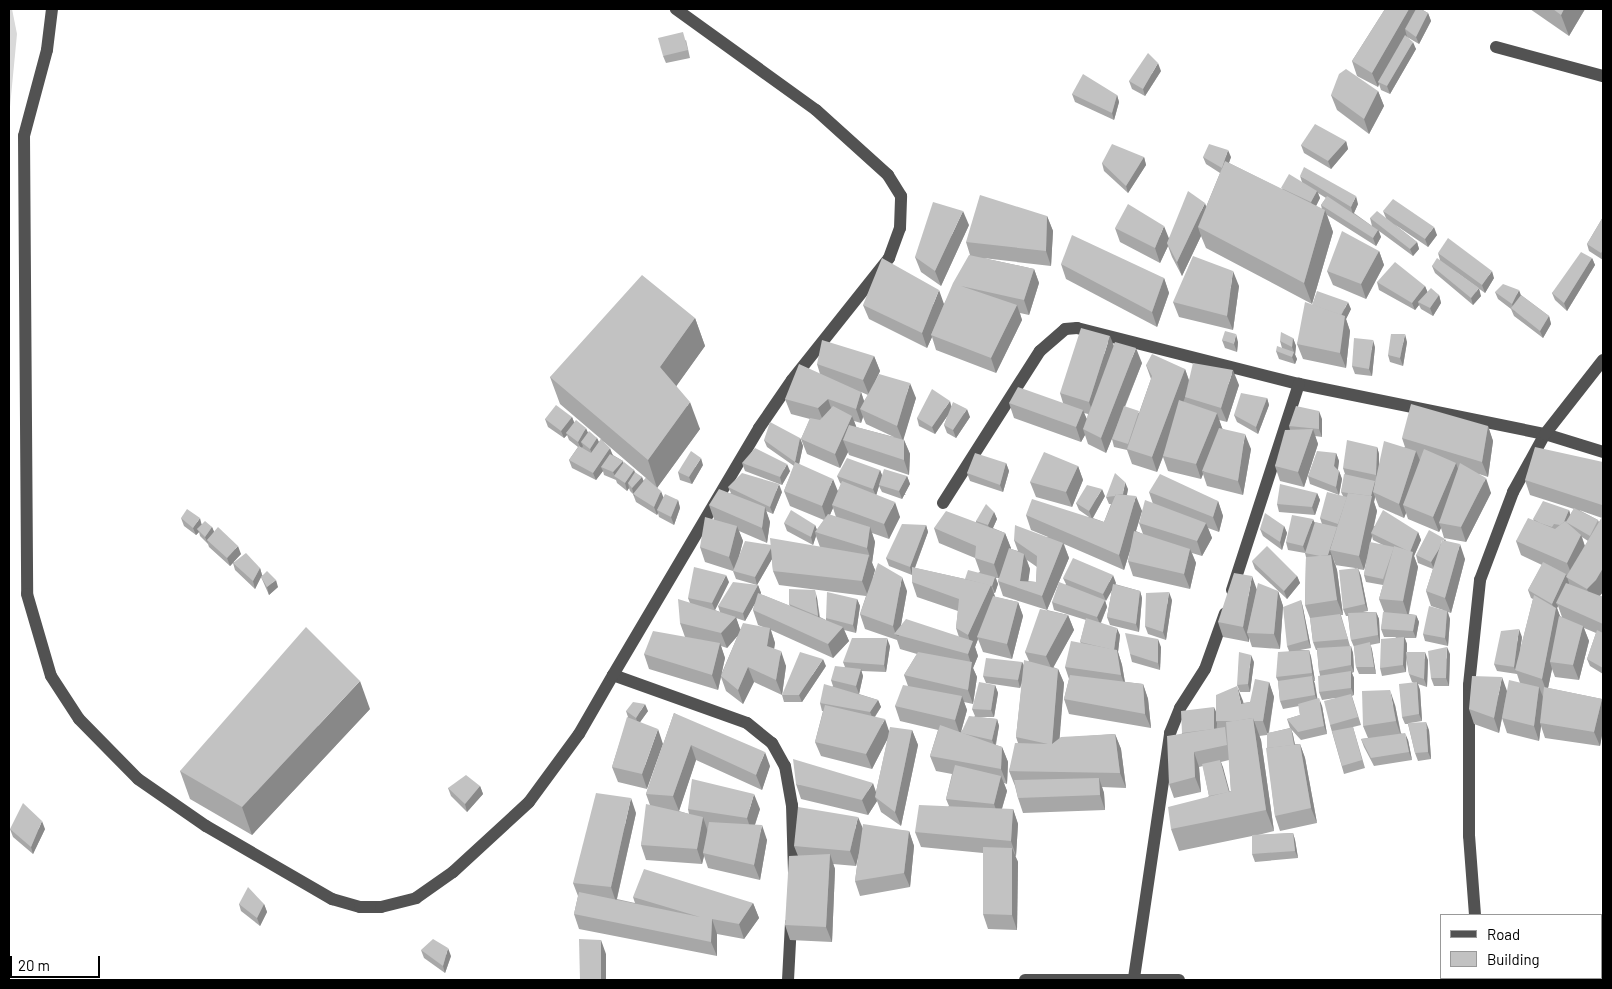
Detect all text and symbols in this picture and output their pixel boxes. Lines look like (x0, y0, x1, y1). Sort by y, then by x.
legend (1440, 914, 1602, 979)
text: Road (1487, 925, 1520, 943)
scale bar (12, 946, 102, 978)
text: Building (1487, 950, 1540, 968)
text: 20 m (18, 956, 50, 974)

